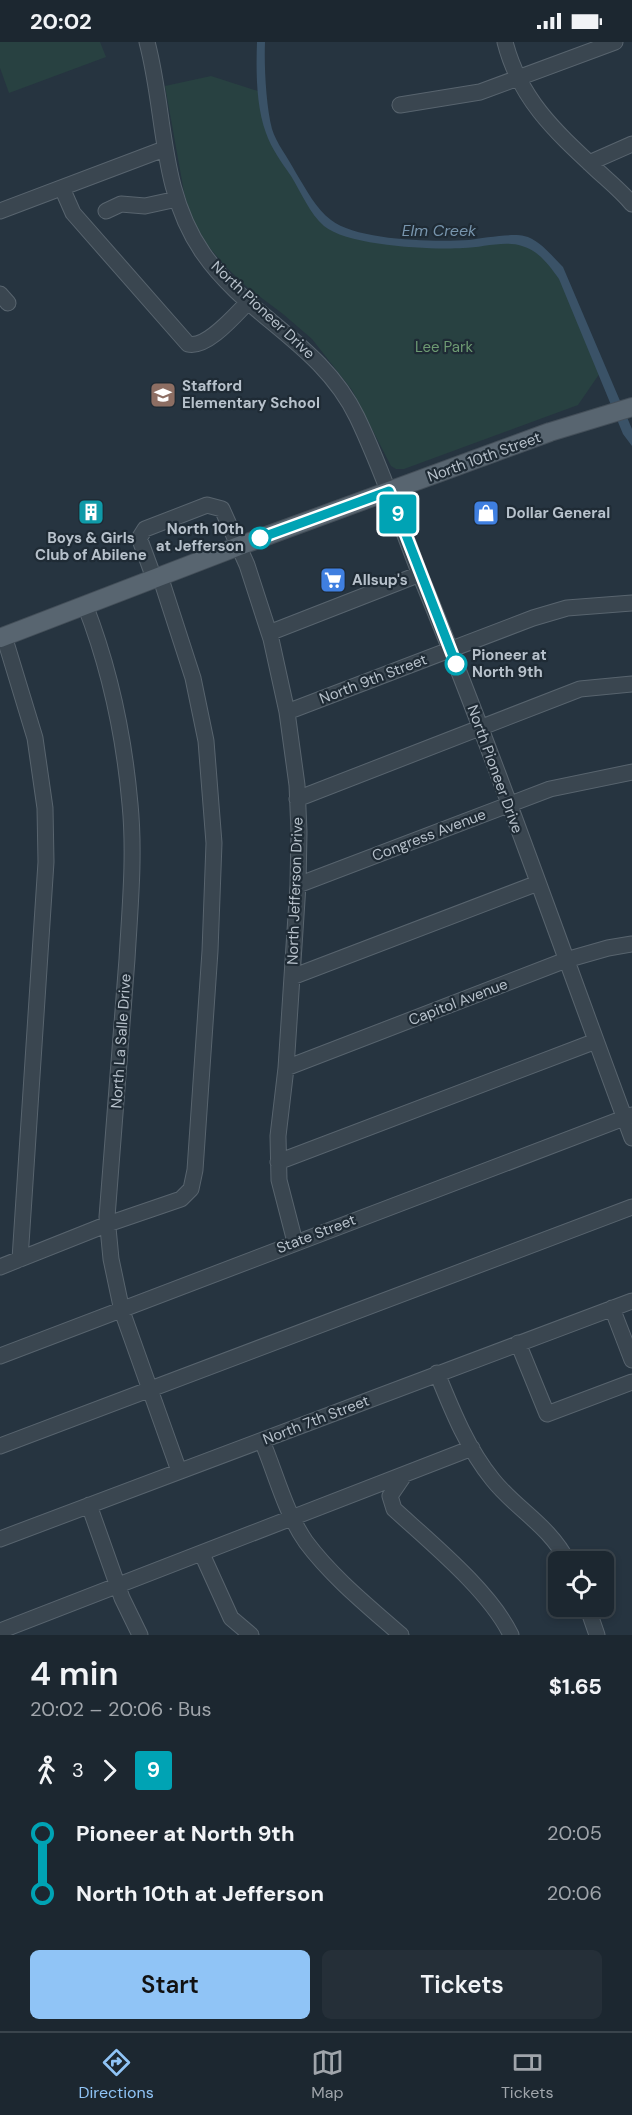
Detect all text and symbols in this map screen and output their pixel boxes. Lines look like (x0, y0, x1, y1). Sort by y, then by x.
text: 20:02 (30, 7, 92, 36)
water label: Elm Creek (402, 220, 477, 241)
street label: North Pioneer Drive (207, 257, 319, 363)
park label: Lee Park (415, 337, 474, 357)
place label: Stafford Elementary School (182, 376, 320, 413)
school or university icon: Stafford Elementary School (148, 380, 178, 410)
street label: North 10th Street (425, 427, 544, 487)
line badge: 9 (378, 494, 418, 534)
building icon: Boys & Girls Club of Abilene (76, 497, 106, 527)
shop icon: Dollar General (471, 498, 501, 528)
text: 9 (391, 500, 405, 528)
place label: Dollar General (506, 503, 610, 523)
place label: North 10th at Jefferson (156, 519, 244, 556)
marker: North 10th at Jefferson (249, 527, 271, 549)
place label: Boys & Girls Club of Abilene (35, 528, 147, 565)
supermarket icon: Allsup's (318, 565, 348, 595)
place label: Allsup's (352, 570, 408, 590)
place label: Pioneer at North 9th (472, 645, 547, 682)
street label: North 9th Street (316, 649, 430, 709)
marker: Pioneer at North 9th (445, 653, 467, 675)
street label: North Pioneer Drive (462, 702, 528, 836)
street label: Congress Avenue (369, 804, 489, 866)
street label: North Jefferson Drive (282, 817, 308, 965)
street label: North La Salle Drive (106, 973, 136, 1109)
street label: Capitol Avenue (406, 974, 510, 1030)
street label: State Street (274, 1210, 359, 1258)
street label: North 7th Street (260, 1390, 372, 1449)
map controls (548, 1551, 614, 1617)
button: locate (548, 1551, 614, 1617)
text: 4 min (30, 1652, 118, 1695)
text: $1.65 (549, 1672, 602, 1701)
text: 20:02 – 20:06 · Bus (30, 1696, 212, 1722)
icon: walk (30, 1754, 63, 1787)
icon: forward (93, 1754, 126, 1787)
text: 9 (147, 1756, 160, 1784)
text: 3 (72, 1757, 84, 1783)
text: Pioneer at North 9th (76, 1819, 295, 1848)
text: 20:05 (547, 1820, 602, 1846)
text: North 10th at Jefferson (76, 1879, 324, 1908)
text: 20:06 (547, 1880, 602, 1906)
button: Start (30, 1950, 310, 2019)
button: Tickets (322, 1950, 602, 2019)
tab: Directions (79, 2046, 154, 2103)
tab: Map (311, 2046, 344, 2103)
tab: Tickets (501, 2046, 553, 2103)

